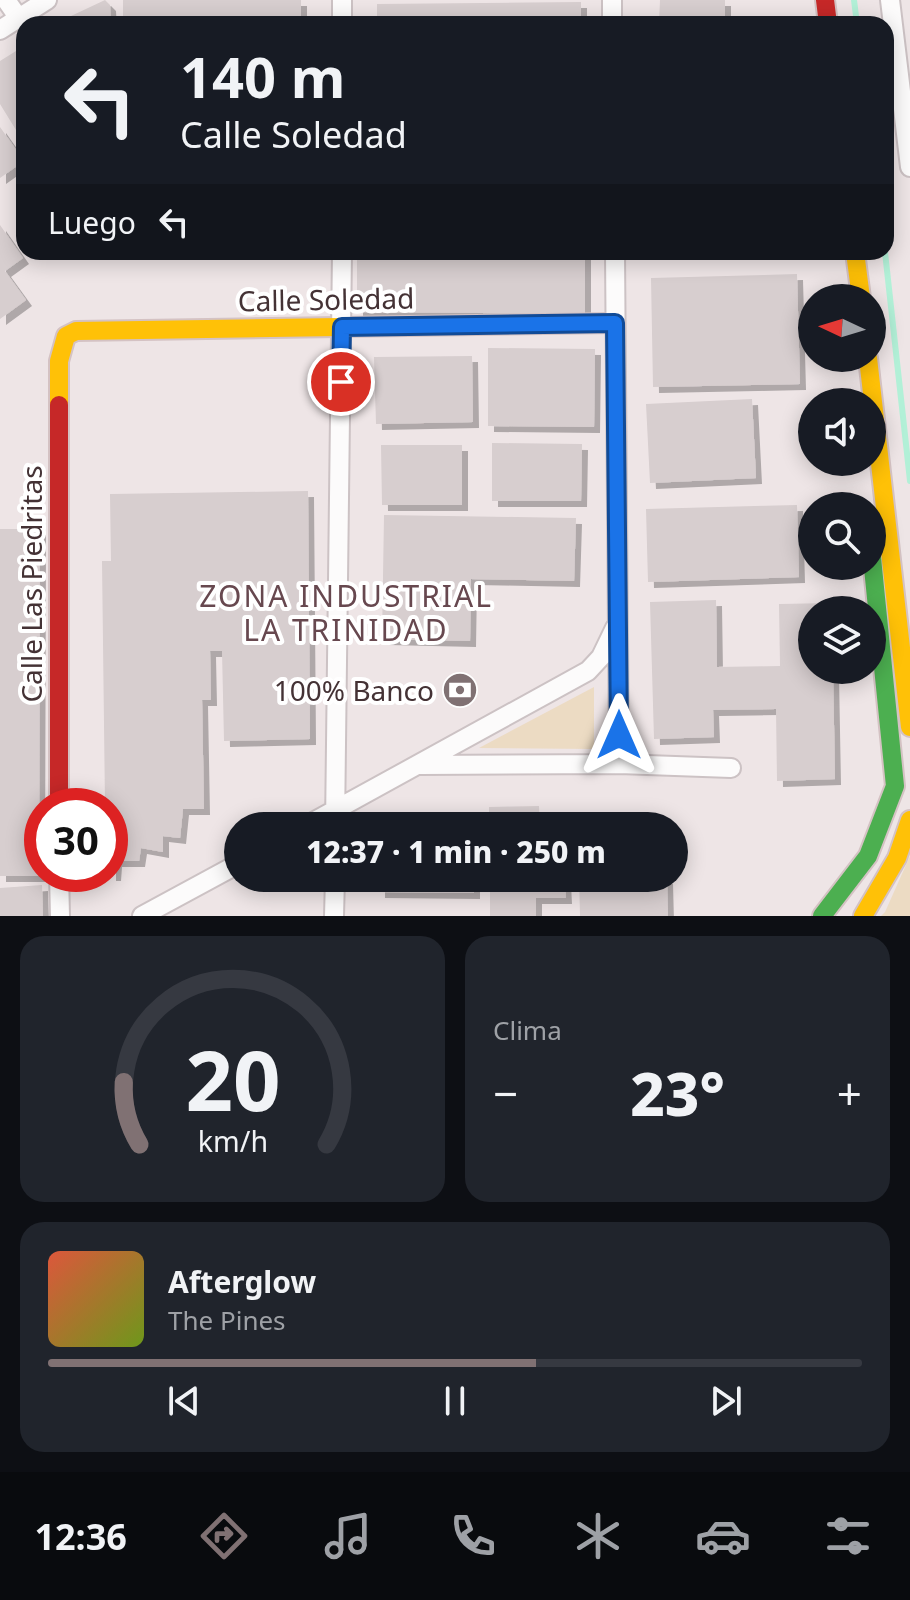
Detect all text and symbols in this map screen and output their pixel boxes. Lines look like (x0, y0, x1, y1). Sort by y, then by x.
text: 140 m (180, 38, 345, 114)
icon: left (48, 48, 152, 152)
text: Calle Soledad (180, 110, 407, 159)
icon: left (152, 200, 196, 244)
text: Luego (48, 202, 136, 243)
street label: Calle Soledad (237, 278, 415, 320)
north arrow (798, 284, 886, 372)
map controls (798, 284, 886, 684)
pin (307, 348, 375, 416)
icon: arrive (319, 360, 363, 404)
button: sound (798, 388, 886, 476)
street label: Calle Las Piedritas (12, 465, 50, 703)
button: search (798, 492, 886, 580)
district label: ZONA INDUSTRIAL LA TRINIDAD (199, 575, 493, 650)
button: layers (798, 596, 886, 684)
place label: 100% Banco (274, 671, 434, 709)
bank icon: 100% Banco (441, 671, 479, 709)
position arrow (577, 693, 661, 777)
speed limit sign: 30 (24, 788, 128, 892)
text: 12:37 · 1 min · 250 m (306, 831, 606, 872)
text: Clima (493, 1012, 562, 1048)
text: 20 (185, 1022, 280, 1135)
text: 23° (630, 1052, 725, 1134)
text: − (493, 1063, 518, 1123)
text: + (837, 1063, 862, 1123)
text: km/h (197, 1121, 268, 1160)
text: Afterglow (168, 1261, 316, 1302)
text: The Pines (168, 1302, 286, 1338)
icon: previous (162, 1379, 206, 1423)
icon: pause (433, 1379, 477, 1423)
icon: next (704, 1379, 748, 1423)
icon: directions (196, 1508, 252, 1564)
icon: music (320, 1508, 376, 1564)
icon: phone (445, 1508, 501, 1564)
icon: climate (570, 1508, 626, 1564)
icon: car (695, 1508, 751, 1564)
icon: filters (820, 1508, 876, 1564)
text: 12:36 (34, 1512, 127, 1561)

